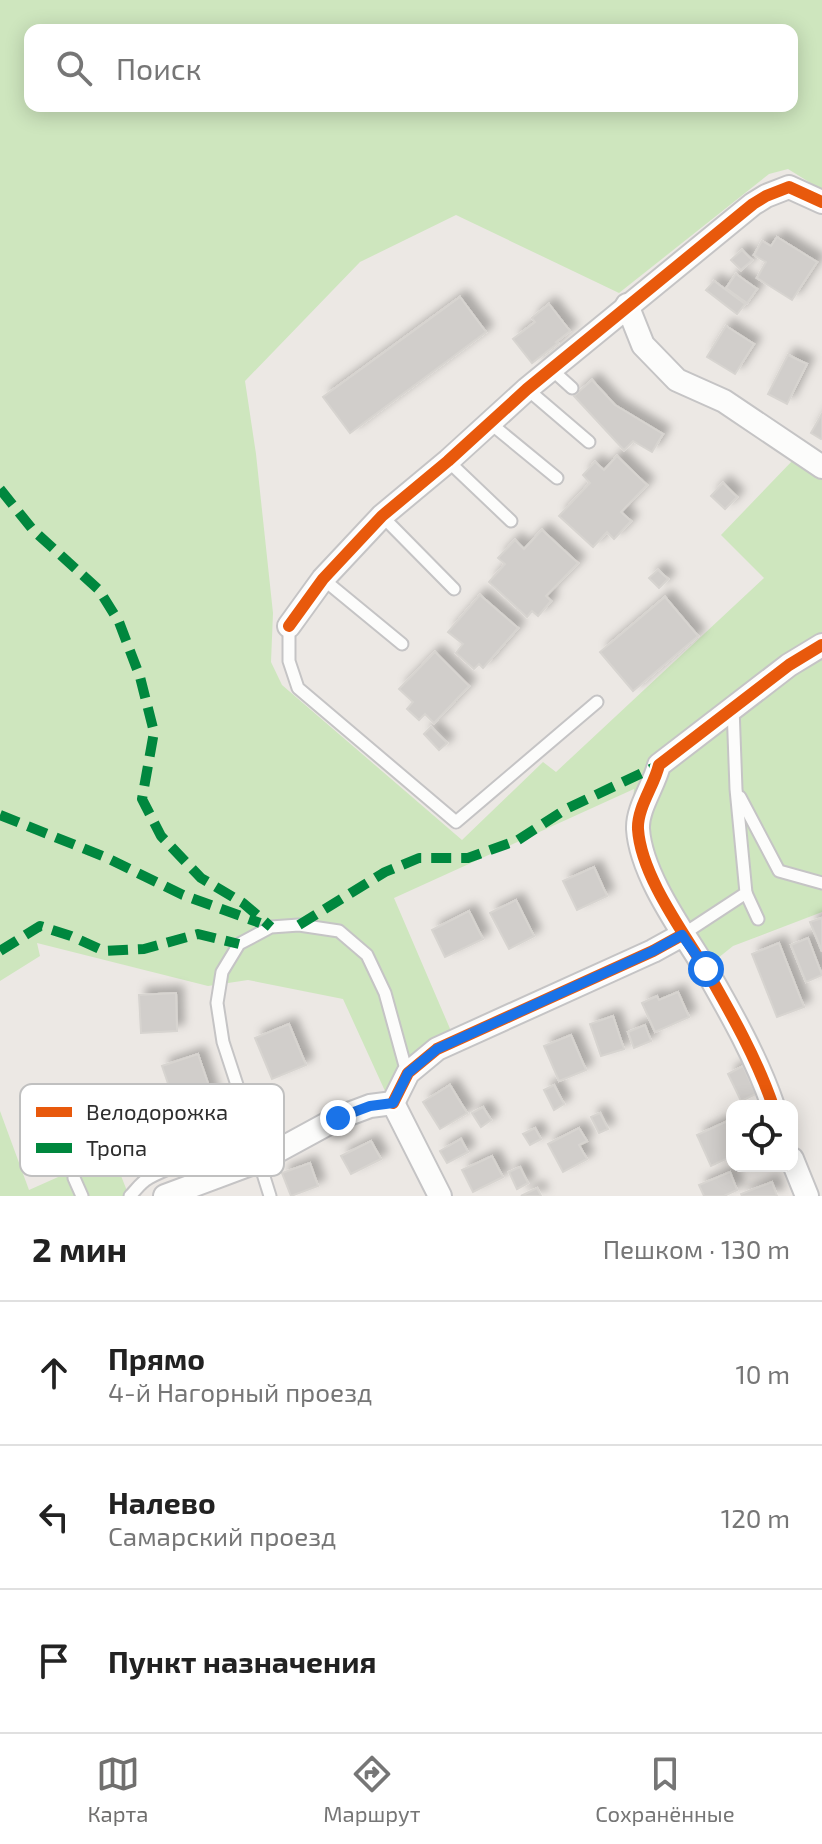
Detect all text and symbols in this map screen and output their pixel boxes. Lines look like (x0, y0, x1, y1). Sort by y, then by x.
search box (24, 24, 798, 112)
icon: search (52, 46, 96, 90)
text: Поиск (116, 50, 202, 86)
route start (688, 951, 724, 987)
legend (20, 1084, 284, 1176)
text: Велодорожка (86, 1098, 228, 1124)
route end (320, 1100, 356, 1136)
map controls (726, 1100, 798, 1172)
button: locate (726, 1100, 798, 1172)
text: Тропа (86, 1134, 147, 1160)
text: 2 мин (32, 1228, 127, 1269)
text: Пешком · 130 m (603, 1233, 790, 1264)
text: Прямо (108, 1340, 205, 1376)
icon: ahead (32, 1351, 76, 1395)
text: 10 m (735, 1358, 790, 1389)
text: 4-й Нагорный проезд (108, 1376, 372, 1407)
text: Налево (108, 1484, 216, 1520)
icon: left (32, 1495, 76, 1539)
text: 120 m (721, 1502, 790, 1533)
text: Самарский проезд (108, 1520, 336, 1551)
icon: arrive (32, 1639, 76, 1683)
text: Пункт назначения (108, 1643, 376, 1679)
tab: Карта (87, 1752, 148, 1826)
tab: Маршрут (323, 1752, 420, 1826)
tab: Сохранённые (595, 1752, 735, 1826)

